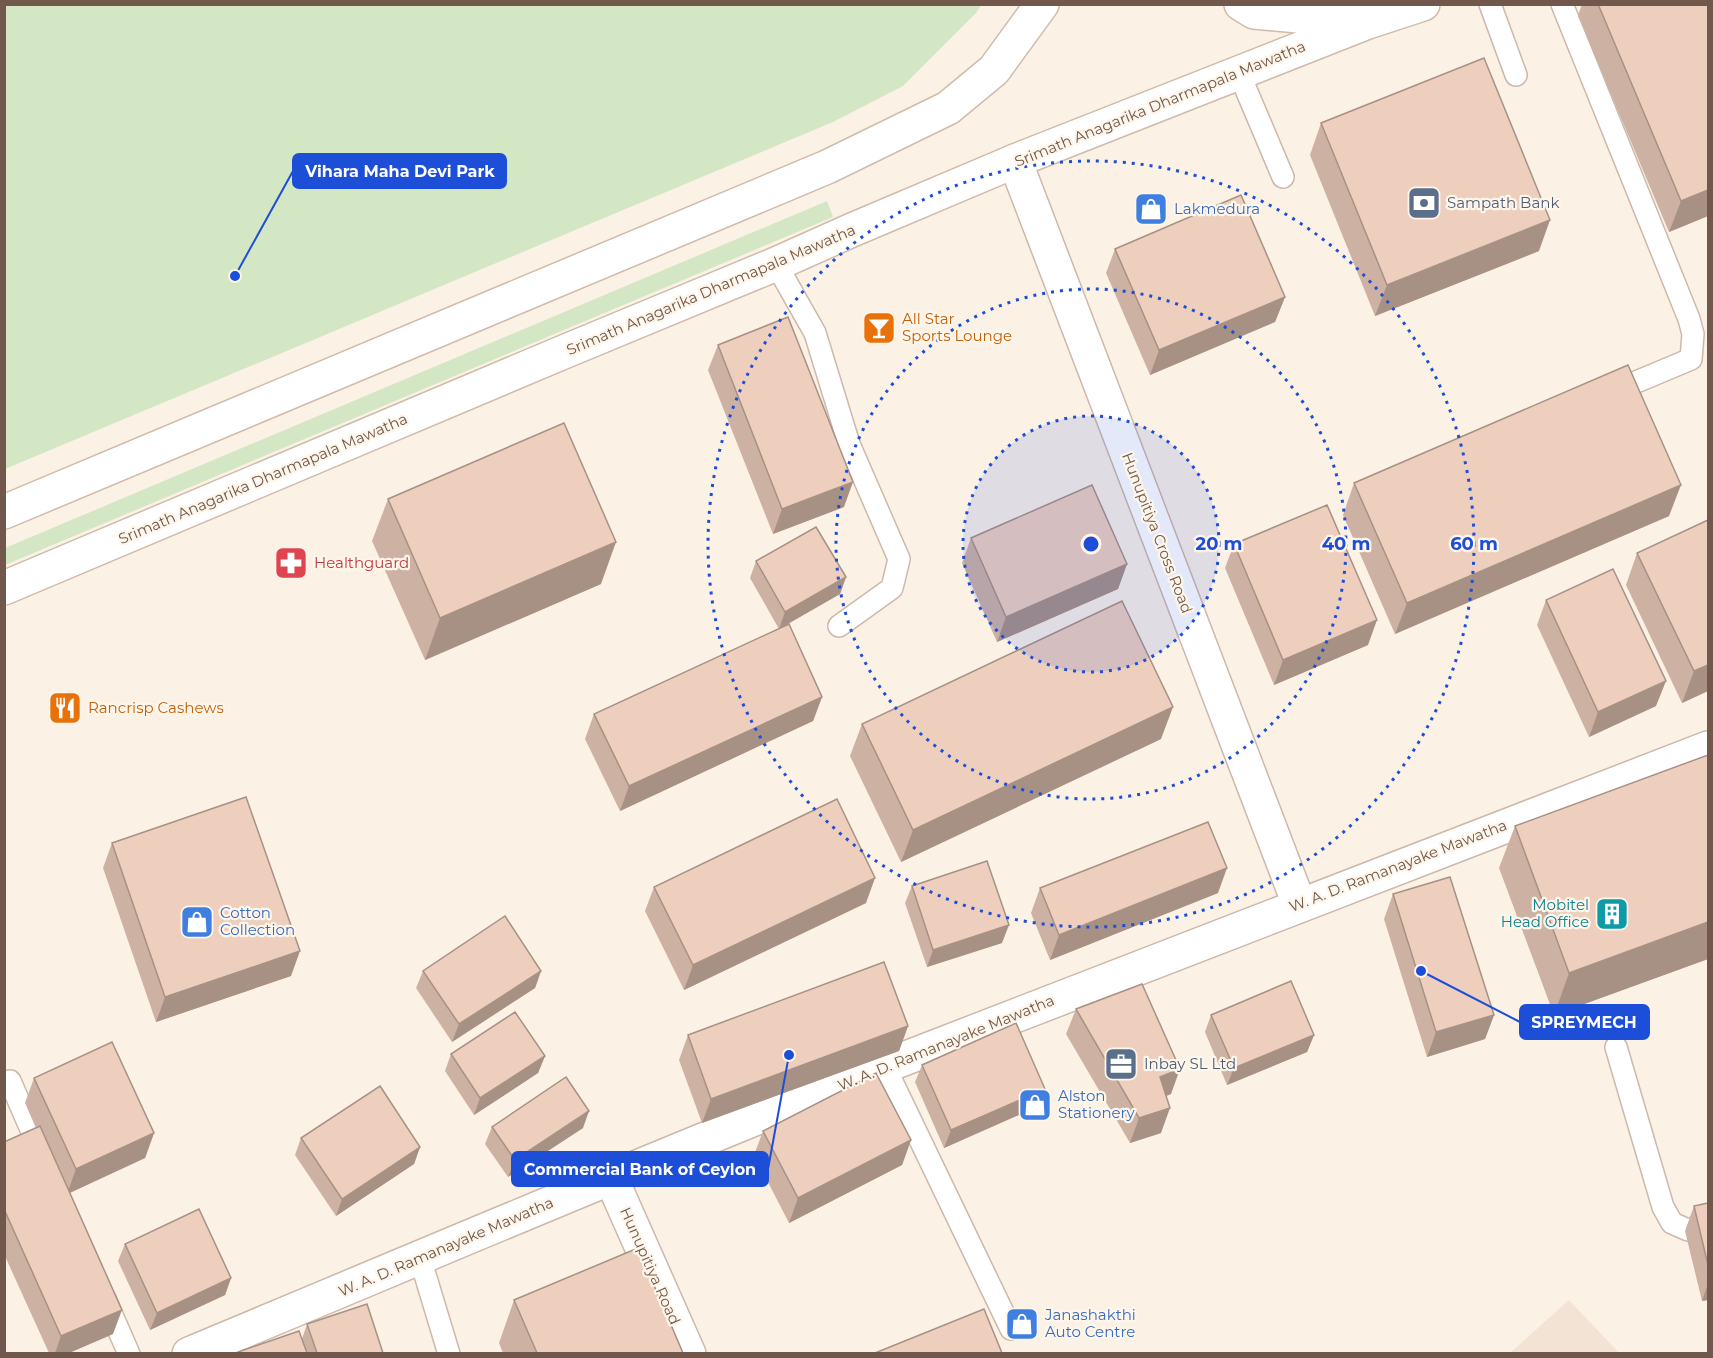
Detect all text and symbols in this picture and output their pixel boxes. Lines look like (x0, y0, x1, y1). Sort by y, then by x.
street label: Srimath Anagarika Dharmapala Mawatha (1012, 36, 1308, 171)
callout: Vihara Maha Devi Park (293, 154, 506, 188)
text: Vihara Maha Devi Park (304, 162, 495, 181)
bank icon: Sampath Bank (1406, 185, 1442, 221)
shop icon: Lakmedura (1133, 191, 1169, 227)
place label: Sampath Bank (1447, 193, 1559, 212)
place label: Lakmedura (1174, 199, 1260, 218)
street label: Srimath Anagarika Dharmapala Mawatha (563, 220, 858, 359)
place label: All Star Sports Lounge (902, 309, 1012, 345)
bar icon: All Star Sports Lounge (861, 310, 897, 346)
street label: Srimath Anagarika Dharmapala Mawatha (115, 409, 410, 548)
street label: Hunupitiya Cross Road (1118, 450, 1197, 616)
text: 20 m (1196, 533, 1242, 555)
text: 40 m (1322, 533, 1370, 555)
text: 60 m (1450, 533, 1498, 555)
centre of rings (1081, 534, 1101, 554)
pharmacy icon: Healthguard (273, 545, 309, 581)
place label: Healthguard (314, 553, 409, 572)
restaurant icon: Rancrisp Cashews (47, 690, 83, 726)
place label: Rancrisp Cashews (88, 698, 224, 717)
street label: W. A. D. Ramanayake Mawatha (1286, 815, 1510, 916)
place label: Mobitel Head Office (1501, 895, 1589, 931)
building icon: Mobitel Head Office (1594, 896, 1630, 932)
place label: Cotton Collection (220, 903, 295, 939)
shop icon: Cotton Collection (179, 904, 215, 940)
street label: W. A. D. Ramanayake Mawatha (835, 990, 1057, 1095)
callout: SPREYMECH (1520, 1005, 1649, 1039)
text: SPREYMECH (1531, 1013, 1637, 1032)
office icon: Inbay SL Ltd (1103, 1046, 1139, 1082)
place label: Inbay SL Ltd (1144, 1054, 1236, 1073)
place label: Alston Stationery (1058, 1086, 1136, 1122)
shop icon: Alston Stationery (1017, 1087, 1053, 1123)
callout: Commercial Bank of Ceylon (512, 1152, 768, 1186)
text: Commercial Bank of Ceylon (524, 1160, 756, 1179)
street label: W. A. D. Ramanayake Mawatha (335, 1192, 556, 1301)
street label: Hunupitiya Road (616, 1204, 685, 1327)
place label: Janashakthi Auto Centre (1044, 1305, 1136, 1341)
shop icon: Janashakthi Auto Centre (1004, 1306, 1040, 1342)

